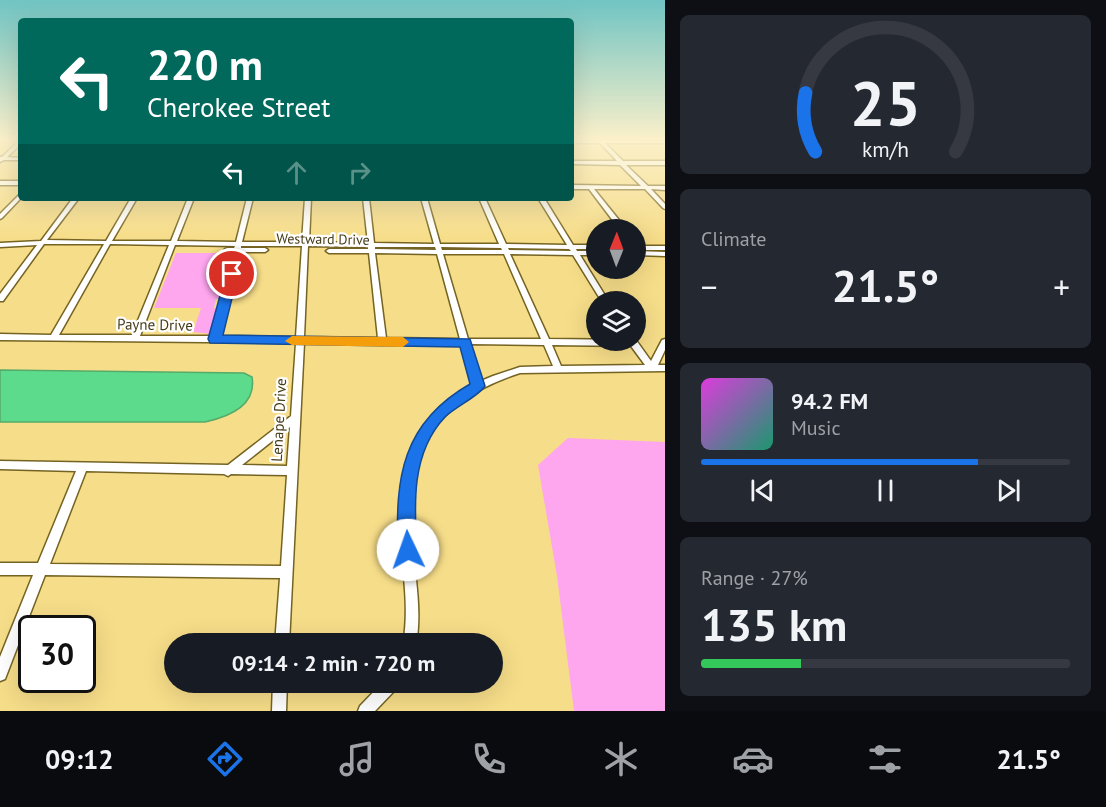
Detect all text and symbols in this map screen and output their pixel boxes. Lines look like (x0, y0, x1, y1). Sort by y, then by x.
text: 220 m (147, 37, 263, 92)
icon: left (48, 42, 126, 120)
text: 25 (850, 62, 921, 143)
text: Cherokee Street (147, 90, 330, 124)
text: km/h (862, 135, 909, 163)
icon: left (217, 156, 250, 189)
icon: ahead (280, 156, 313, 189)
icon: right (343, 156, 376, 189)
north arrow (586, 219, 646, 279)
map controls (586, 219, 646, 351)
text: Climate (701, 226, 767, 252)
street label: Westward Drive (276, 229, 370, 249)
pin (206, 248, 257, 299)
text: 21.5° (832, 256, 939, 314)
icon: arrive (215, 257, 248, 290)
text: − (701, 265, 718, 308)
text: + (1053, 265, 1070, 308)
button: layers (586, 291, 646, 351)
street label: Payne Drive (117, 314, 193, 335)
street label: Lenape Drive (267, 378, 290, 462)
text: 94.2 FM (791, 387, 868, 415)
text: Music (791, 415, 840, 441)
icon: previous (746, 474, 779, 507)
icon: pause (869, 474, 902, 507)
icon: next (992, 474, 1025, 507)
position arrow (376, 518, 440, 582)
text: Range · 27% (701, 565, 808, 591)
text: 135 km (701, 595, 847, 653)
speed limit sign: 30 (18, 615, 96, 693)
text: 09:14 · 2 min · 720 m (232, 649, 435, 677)
icon: directions (204, 738, 246, 780)
icon: music (336, 738, 378, 780)
icon: phone (468, 738, 510, 780)
icon: climate (600, 738, 642, 780)
icon: car (732, 738, 774, 780)
icon: filters (864, 738, 906, 780)
text: 09:12 (45, 742, 114, 776)
text: 21.5° (997, 742, 1061, 776)

